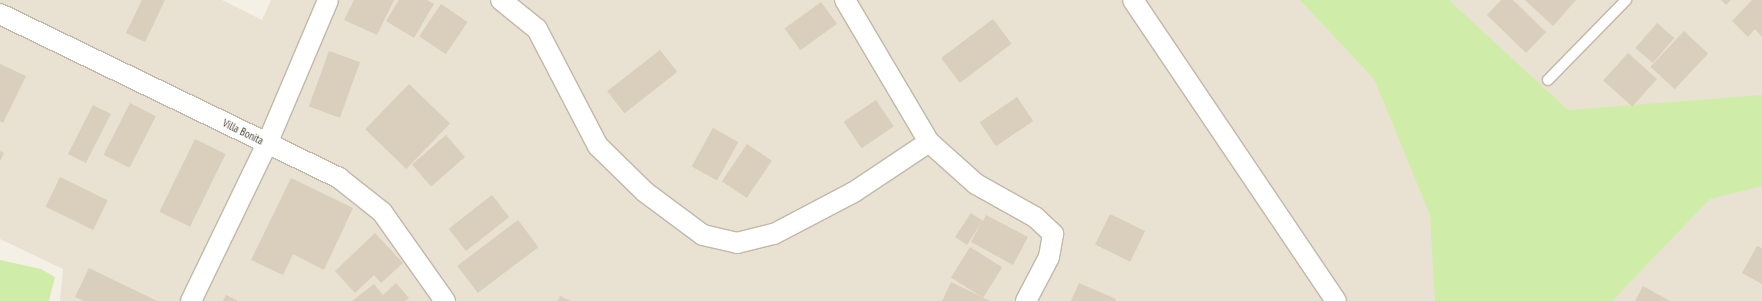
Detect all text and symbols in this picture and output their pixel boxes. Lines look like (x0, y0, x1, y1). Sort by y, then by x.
street label: Villa Bonita (220, 116, 266, 148)

